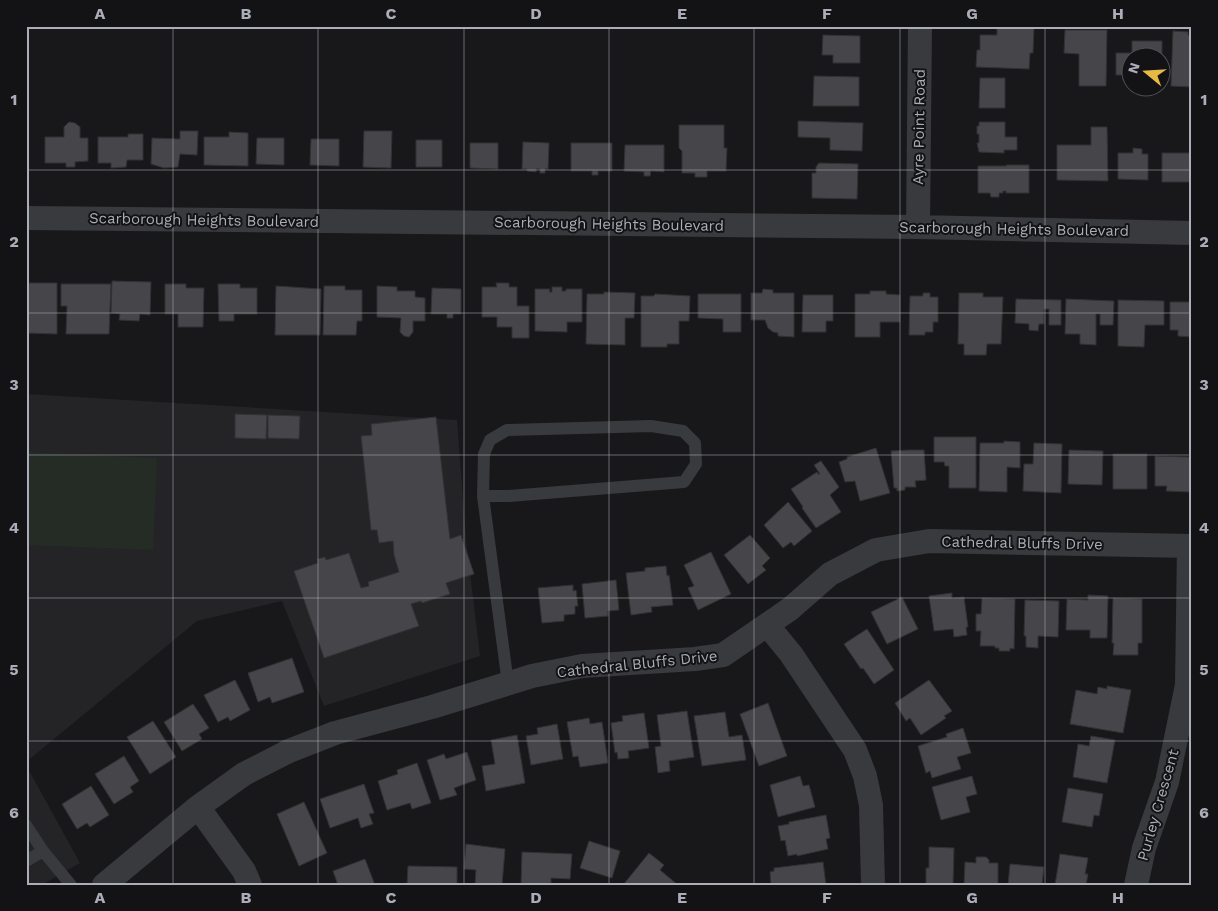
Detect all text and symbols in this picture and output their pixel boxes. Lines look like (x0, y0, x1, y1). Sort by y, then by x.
text: A (95, 4, 106, 23)
text: B (241, 4, 252, 23)
text: C (386, 4, 397, 23)
text: D (530, 4, 542, 23)
text: E (677, 4, 687, 23)
text: F (822, 4, 832, 23)
text: G (966, 4, 978, 23)
text: H (1112, 4, 1124, 23)
north arrow (1120, 48, 1170, 98)
text: N (1124, 61, 1143, 75)
street label: Ayre Point Road (909, 69, 929, 185)
text: 1 (11, 90, 17, 109)
text: 1 (1201, 90, 1207, 109)
street label: Scarborough Heights Boulevard (89, 209, 319, 231)
street label: Scarborough Heights Boulevard (494, 213, 724, 235)
street label: Scarborough Heights Boulevard (899, 218, 1129, 240)
text: 2 (9, 232, 19, 251)
text: 2 (1199, 232, 1209, 251)
text: 3 (9, 375, 19, 394)
text: 3 (1199, 375, 1209, 394)
text: 4 (9, 518, 19, 537)
text: 4 (1199, 518, 1209, 537)
street label: Cathedral Bluffs Drive (941, 533, 1103, 553)
street label: Cathedral Bluffs Drive (556, 647, 718, 681)
text: 5 (9, 660, 19, 679)
text: 5 (1199, 660, 1209, 679)
street label: Purley Crescent (1133, 746, 1183, 863)
text: 6 (9, 803, 19, 822)
text: 6 (1199, 803, 1209, 822)
text: A (95, 888, 106, 907)
text: B (241, 888, 252, 907)
text: C (386, 888, 397, 907)
text: D (530, 888, 542, 907)
text: E (677, 888, 687, 907)
text: F (822, 888, 832, 907)
text: G (966, 888, 978, 907)
text: H (1112, 888, 1124, 907)

